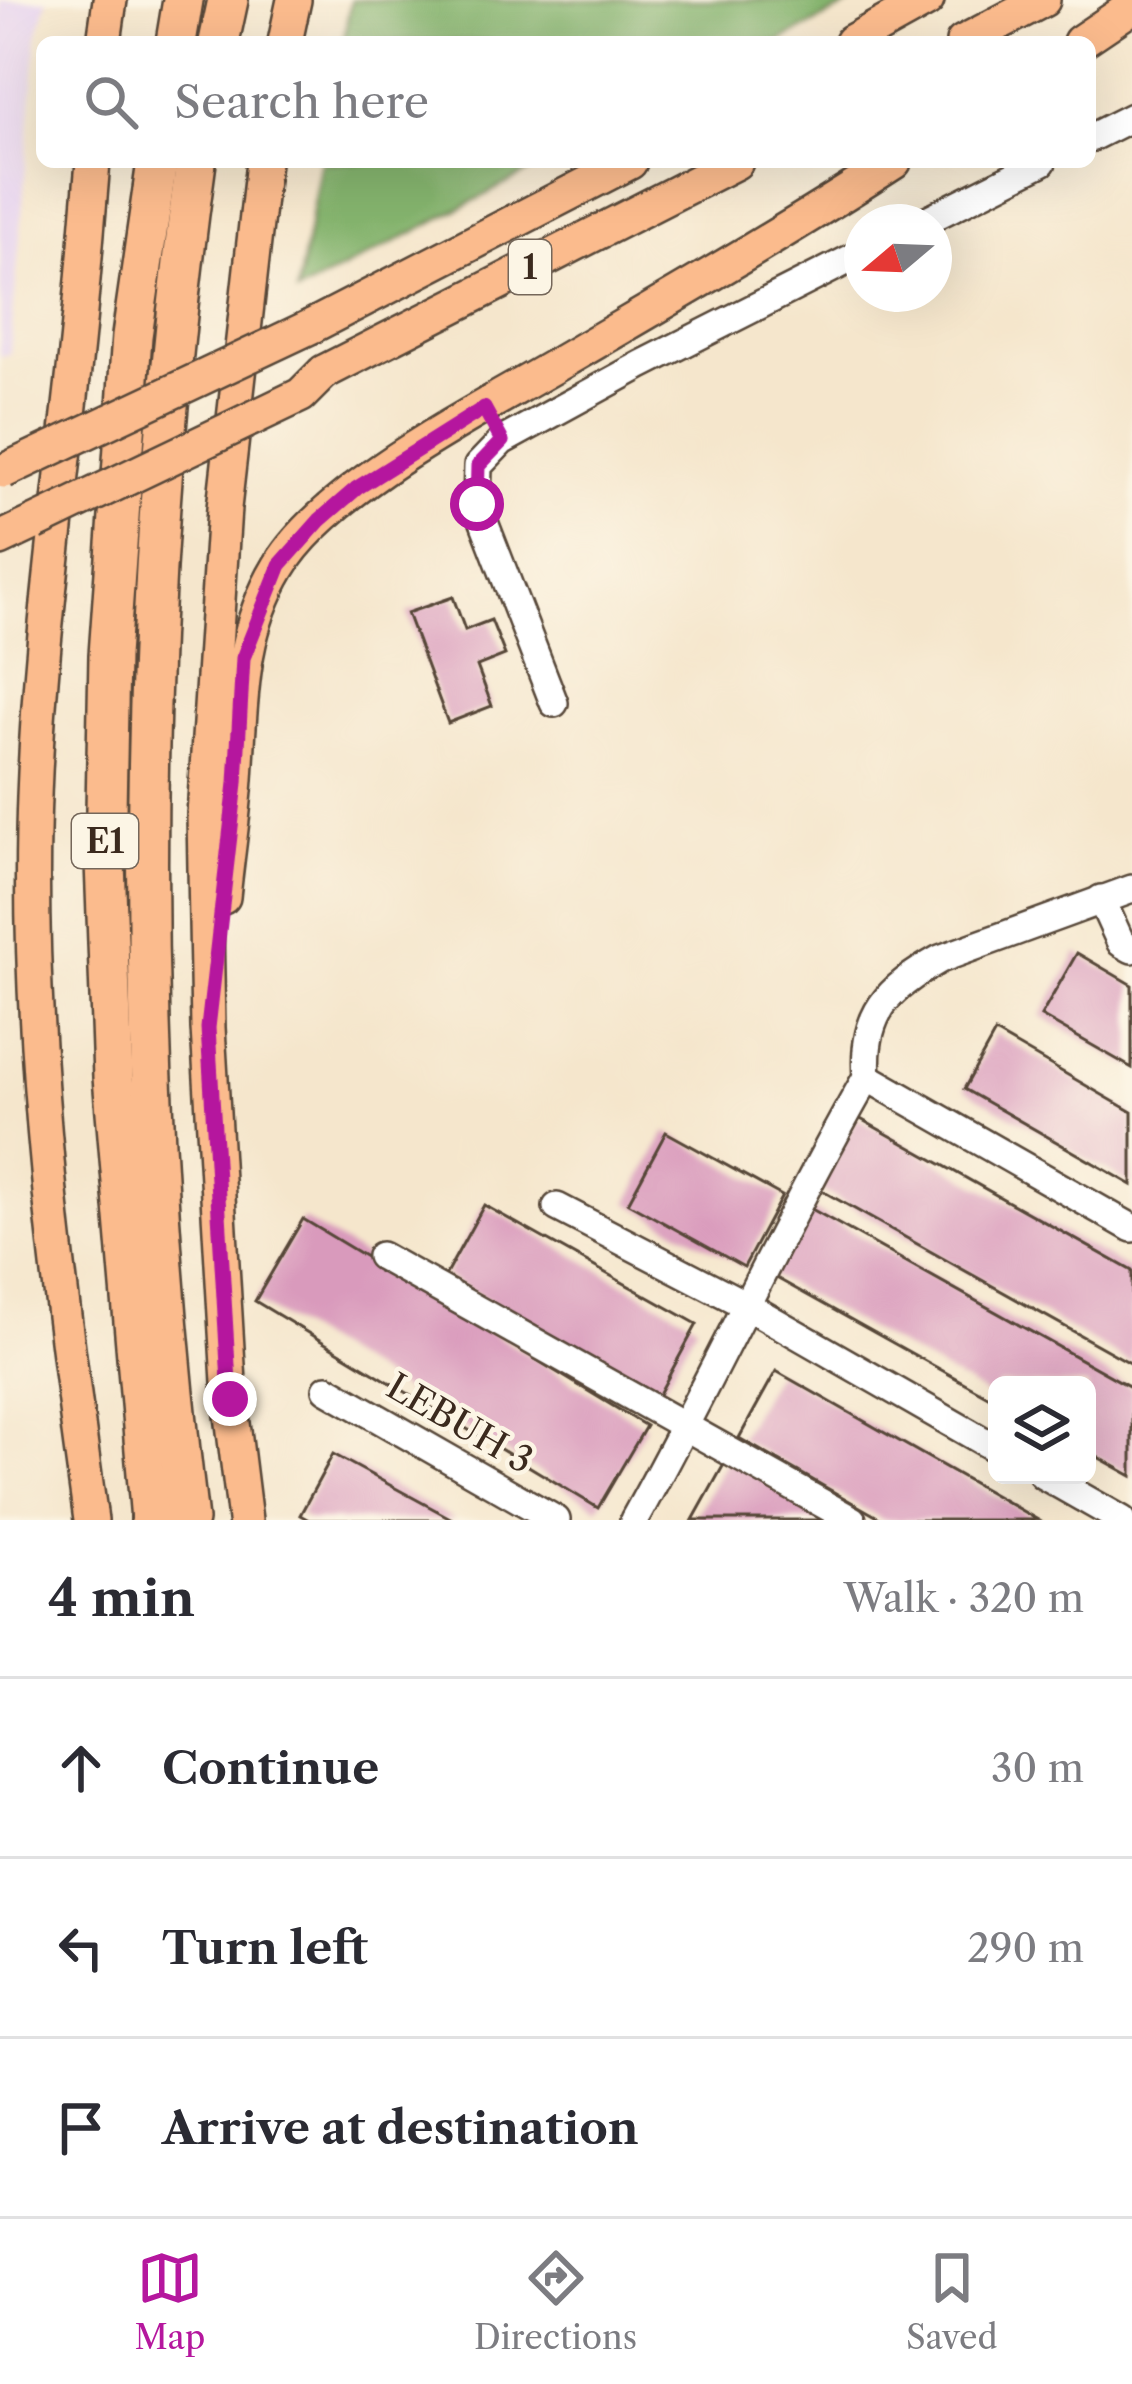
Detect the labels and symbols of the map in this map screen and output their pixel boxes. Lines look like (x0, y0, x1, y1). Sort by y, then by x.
north arrow (844, 204, 952, 312)
road number: 1 (509, 240, 551, 294)
route start (450, 477, 504, 531)
road number: E1 (72, 814, 138, 868)
street label: LEBUH 3 (379, 1364, 541, 1482)
route end (203, 1372, 257, 1426)

